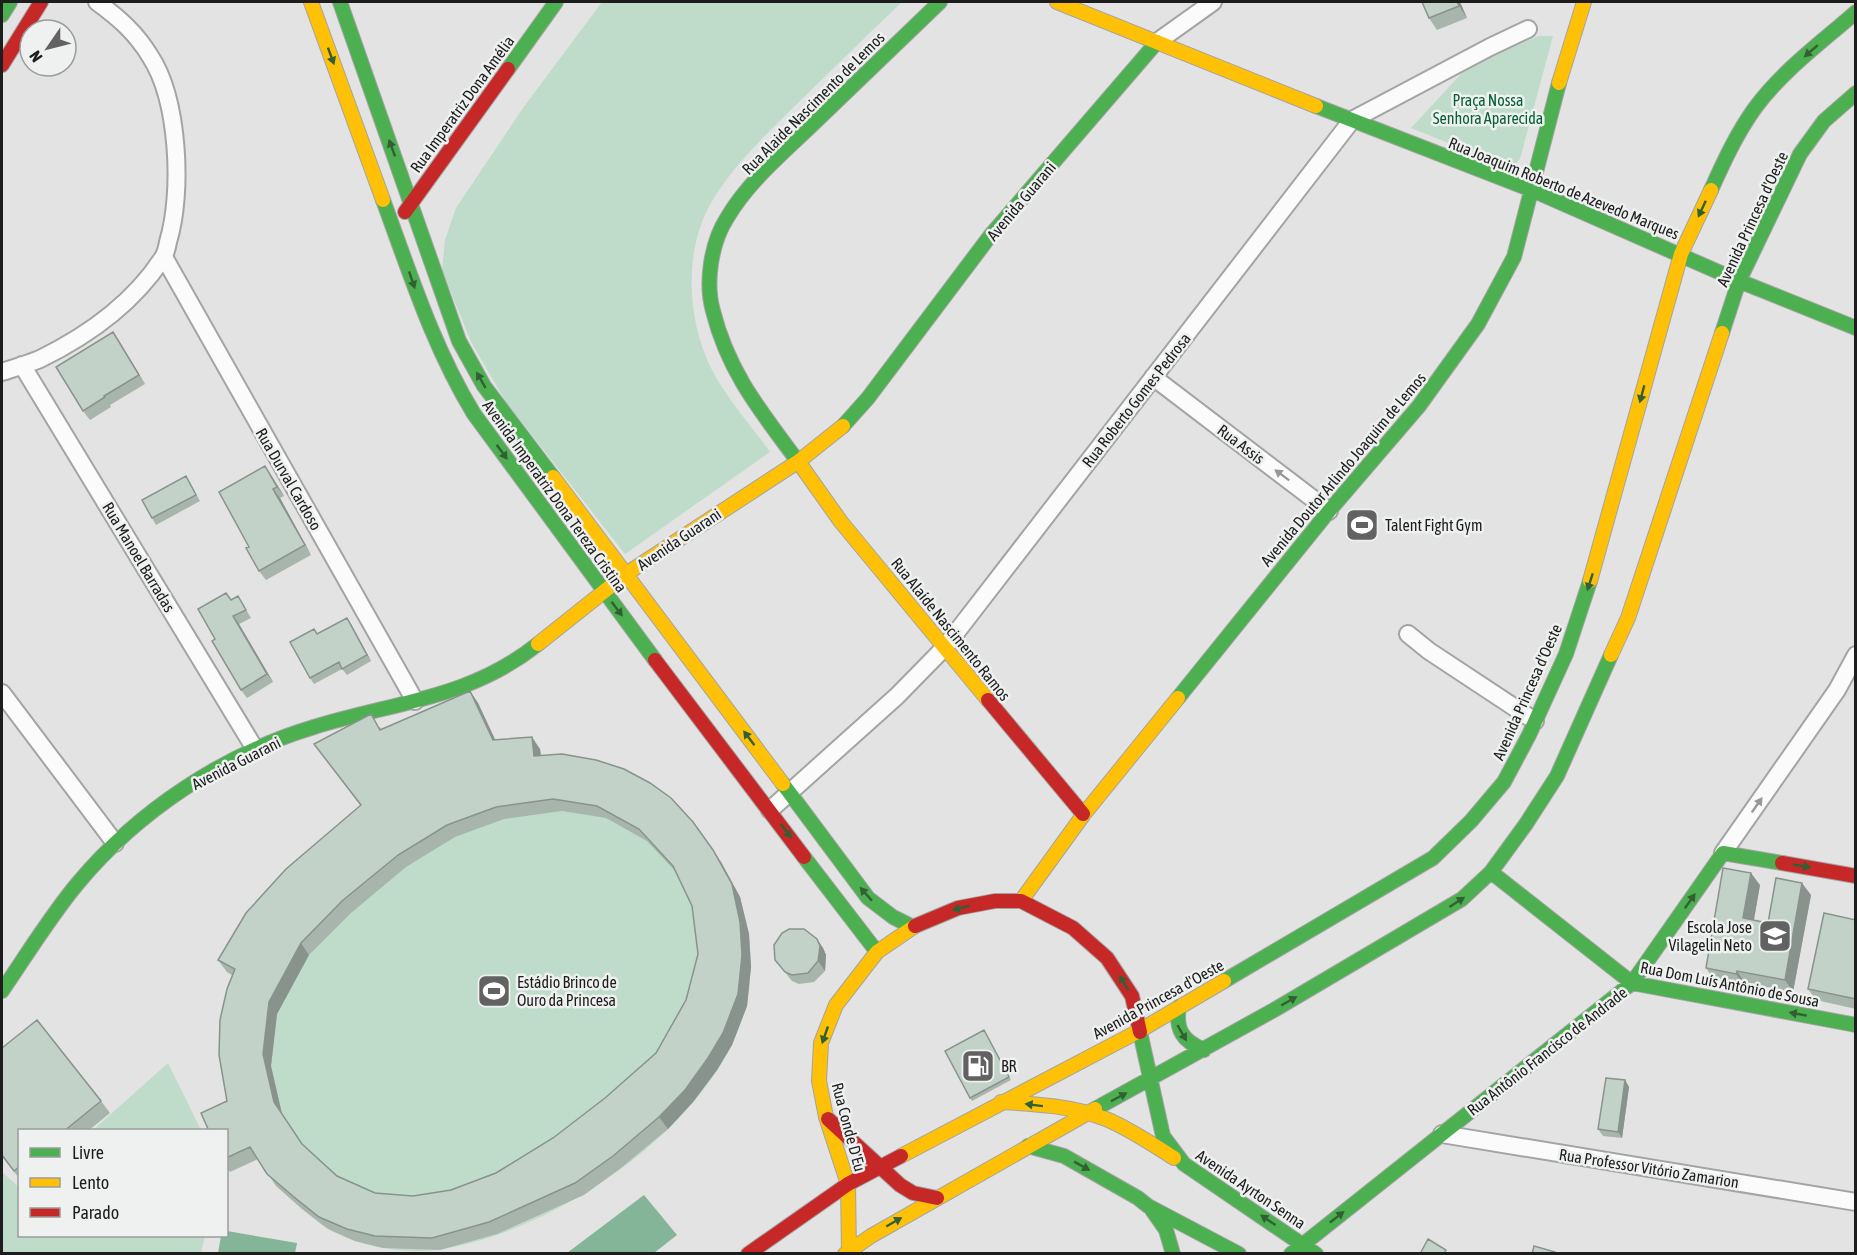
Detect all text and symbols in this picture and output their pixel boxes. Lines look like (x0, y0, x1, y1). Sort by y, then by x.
north arrow (18, 18, 78, 78)
street label: Rua Alaide Nascimento de Lemos (738, 28, 888, 178)
street label: Rua Imperatriz Dona Amélia (406, 32, 518, 176)
one-way arrow (1804, 44, 1819, 57)
text: N (26, 48, 46, 66)
one-way arrow (326, 48, 336, 66)
park label: Praça Nossa Senhora Aparecida (1433, 91, 1543, 128)
street label: Rua Joaquim Roberto de Azevedo Marques (1446, 133, 1682, 244)
one-way arrow (387, 139, 397, 157)
street label: Avenida Princesa d'Oeste (1713, 149, 1791, 289)
street label: Avenida Guarani (983, 158, 1059, 244)
one-way arrow (1697, 201, 1706, 218)
one-way arrow (408, 271, 418, 289)
street label: Rua Roberto Gomes Pedrosa (1078, 330, 1194, 470)
street label: Avenida Doutor Arlindo Joaquim de Lemos (1257, 368, 1430, 570)
one-way arrow (476, 372, 486, 389)
one-way arrow (1637, 385, 1647, 403)
street label: Avenida Imperatriz Dona Tereza Cristina (479, 397, 631, 596)
street label: Rua Assis (1214, 421, 1268, 468)
street label: Rua Durval Cardoso (253, 425, 325, 533)
one-way arrow (495, 445, 507, 460)
one-way arrow (1274, 469, 1290, 482)
street label: Rua Manoel Barradas (99, 499, 179, 615)
street label: Avenida Guarani (634, 504, 724, 574)
sports icon: Talent Fight Gym (1344, 507, 1380, 543)
place label: Talent Fight Gym (1385, 516, 1482, 535)
street label: Rua Alaíde Nascimento Ramos (888, 554, 1014, 704)
one-way arrow (1584, 573, 1594, 591)
one-way arrow (611, 601, 623, 617)
street label: Avenida Princesa d'Oeste (1489, 621, 1565, 763)
one-way arrow (743, 731, 755, 746)
street label: Avenida Guarani (189, 733, 283, 793)
one-way arrow (1751, 798, 1763, 814)
one-way arrow (780, 823, 792, 839)
one-way arrow (1792, 862, 1811, 871)
one-way arrow (860, 887, 873, 902)
one-way arrow (1684, 893, 1695, 909)
one-way arrow (1449, 896, 1465, 907)
one-way arrow (952, 904, 971, 914)
place label: Escola Jose Vilagelin Neto (1668, 918, 1752, 955)
school or university icon: Escola Jose Vilagelin Neto (1757, 918, 1793, 954)
street label: Avenida Princesa d'Oeste (1089, 956, 1227, 1042)
street label: Rua Dom Luís Antônio de Sousa (1639, 958, 1821, 1010)
sports icon: Estádio Brinco de Ouro da Princesa (476, 973, 512, 1009)
place label: Estádio Brinco de Ouro da Princesa (517, 973, 617, 1009)
one-way arrow (1119, 974, 1129, 991)
street label: Rua Antônio Francisco de Andrade (1464, 983, 1630, 1119)
one-way arrow (1281, 996, 1298, 1006)
one-way arrow (1788, 1009, 1807, 1018)
one-way arrow (1177, 1025, 1188, 1042)
one-way arrow (819, 1026, 829, 1044)
fuel station icon: BR (960, 1048, 996, 1084)
place label: BR (1001, 1057, 1017, 1075)
street label: Rua Conde D'Eu (829, 1081, 869, 1173)
one-way arrow (1111, 1092, 1128, 1102)
one-way arrow (1024, 1100, 1043, 1109)
legend (18, 1129, 228, 1237)
text: Livre (72, 1142, 104, 1163)
street label: Rua Professor Vitório Zamarion (1558, 1145, 1740, 1191)
street label: Avenida Ayrton Senna (1192, 1146, 1309, 1233)
one-way arrow (1074, 1161, 1090, 1172)
text: Lento (72, 1172, 109, 1193)
text: Parado (72, 1202, 119, 1223)
one-way arrow (1329, 1211, 1345, 1224)
one-way arrow (1260, 1214, 1276, 1226)
one-way arrow (886, 1217, 902, 1228)

